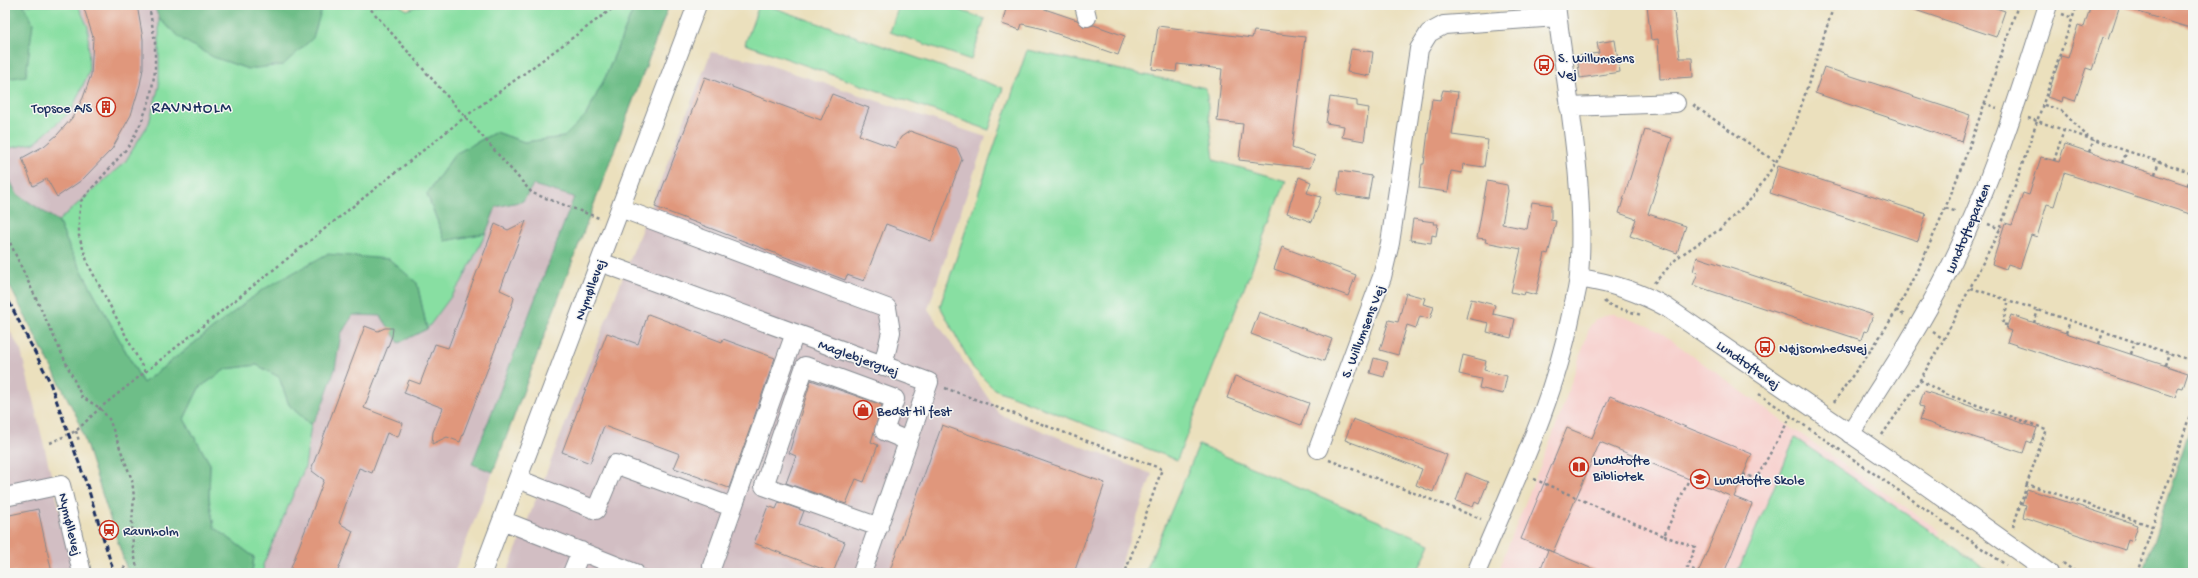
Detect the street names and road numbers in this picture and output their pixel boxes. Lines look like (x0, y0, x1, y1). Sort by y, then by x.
street label: Lundtofteparken (1943, 181, 1996, 277)
street label: Nymøllevej (572, 257, 611, 323)
street label: S. Willumsens Vej (1339, 283, 1390, 381)
street label: Maglebjergvej (815, 337, 901, 382)
street label: Lundtoftevej (1712, 338, 1783, 394)
street label: Nymøllevej (53, 491, 84, 558)

